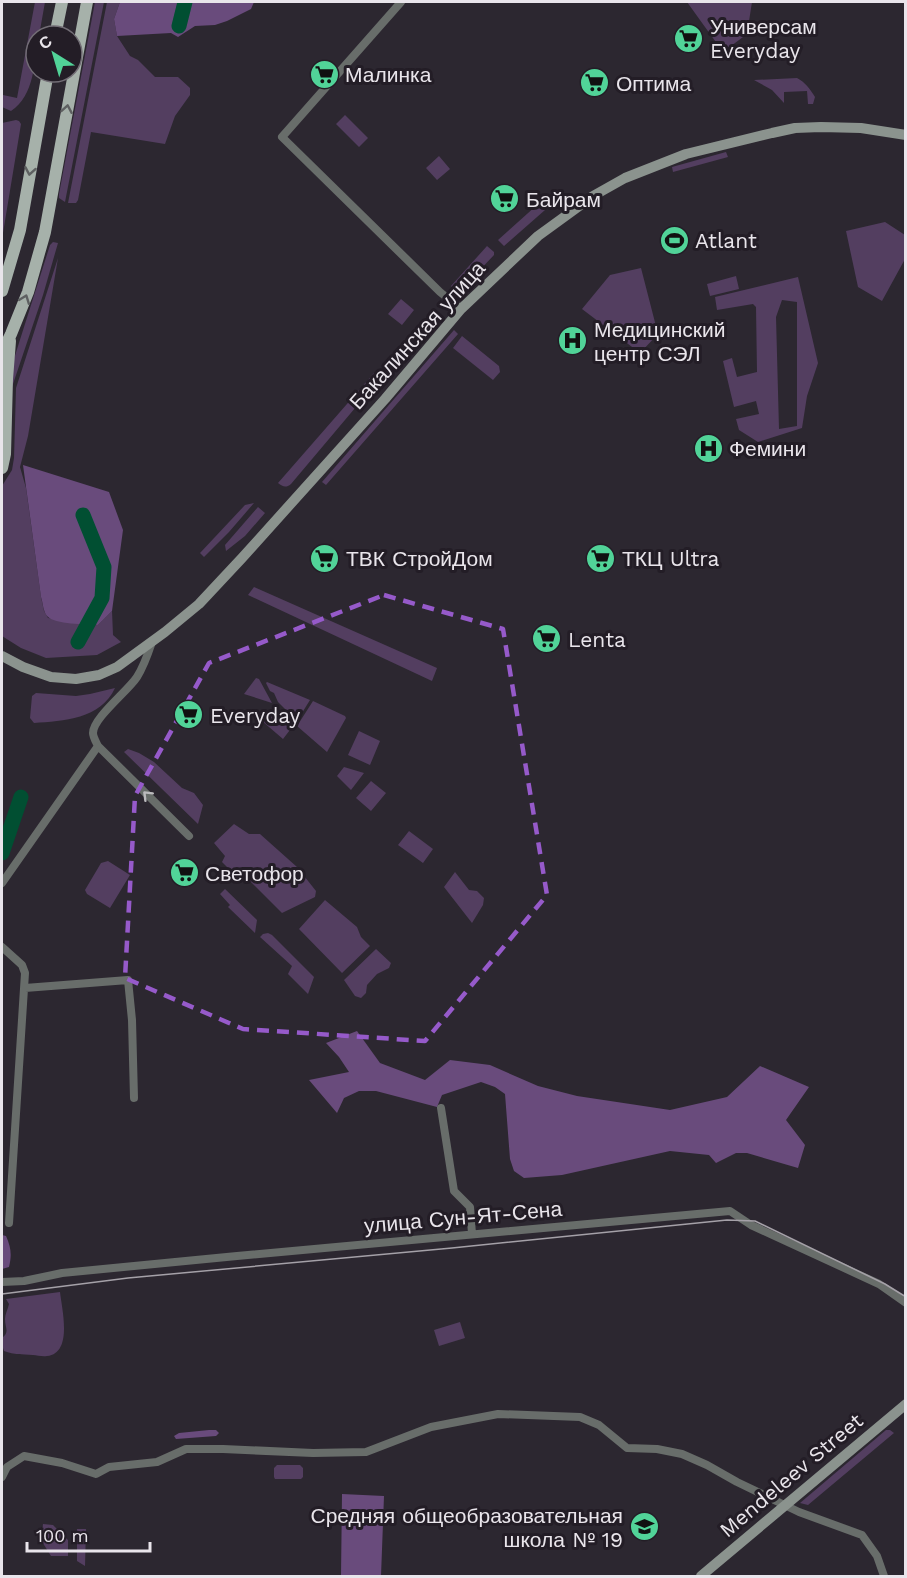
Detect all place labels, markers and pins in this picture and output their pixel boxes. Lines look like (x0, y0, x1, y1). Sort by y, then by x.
place label: Универсам Everyday (710, 14, 817, 63)
supermarket icon: Универсам Everyday (673, 22, 705, 54)
supermarket icon: Малинка (308, 58, 340, 90)
place label: Малинка (345, 62, 432, 87)
supermarket icon: Оптима (579, 67, 611, 99)
place label: Оптима (616, 71, 691, 96)
supermarket icon: Байрам (489, 183, 521, 215)
place label: Байрам (526, 187, 601, 212)
sports icon: Atlant (658, 224, 690, 256)
place label: Atlant (695, 228, 757, 253)
place label: Медицинский центр СЭЛ (594, 317, 725, 366)
hospital icon: Медицинский центр СЭЛ (557, 325, 589, 357)
hospital icon: Фемини (692, 432, 724, 464)
place label: Фемини (729, 436, 806, 461)
supermarket icon: ТВК СтройДом (309, 542, 341, 574)
supermarket icon: ТКЦ Ultra (585, 542, 617, 574)
place label: ТВК СтройДом (346, 546, 493, 571)
place label: ТКЦ Ultra (622, 546, 720, 571)
supermarket icon: Lenta (531, 623, 563, 655)
place label: Lenta (568, 627, 626, 652)
supermarket icon: Everyday (173, 699, 205, 731)
place label: Everyday (210, 703, 301, 728)
supermarket icon: Светофор (168, 857, 200, 889)
place label: Светофор (205, 861, 304, 886)
place label: Средняя общеобразовательная школа № 19 (311, 1503, 623, 1552)
school or university icon: Средняя общеобразовательная школа № 19 (628, 1511, 660, 1543)

